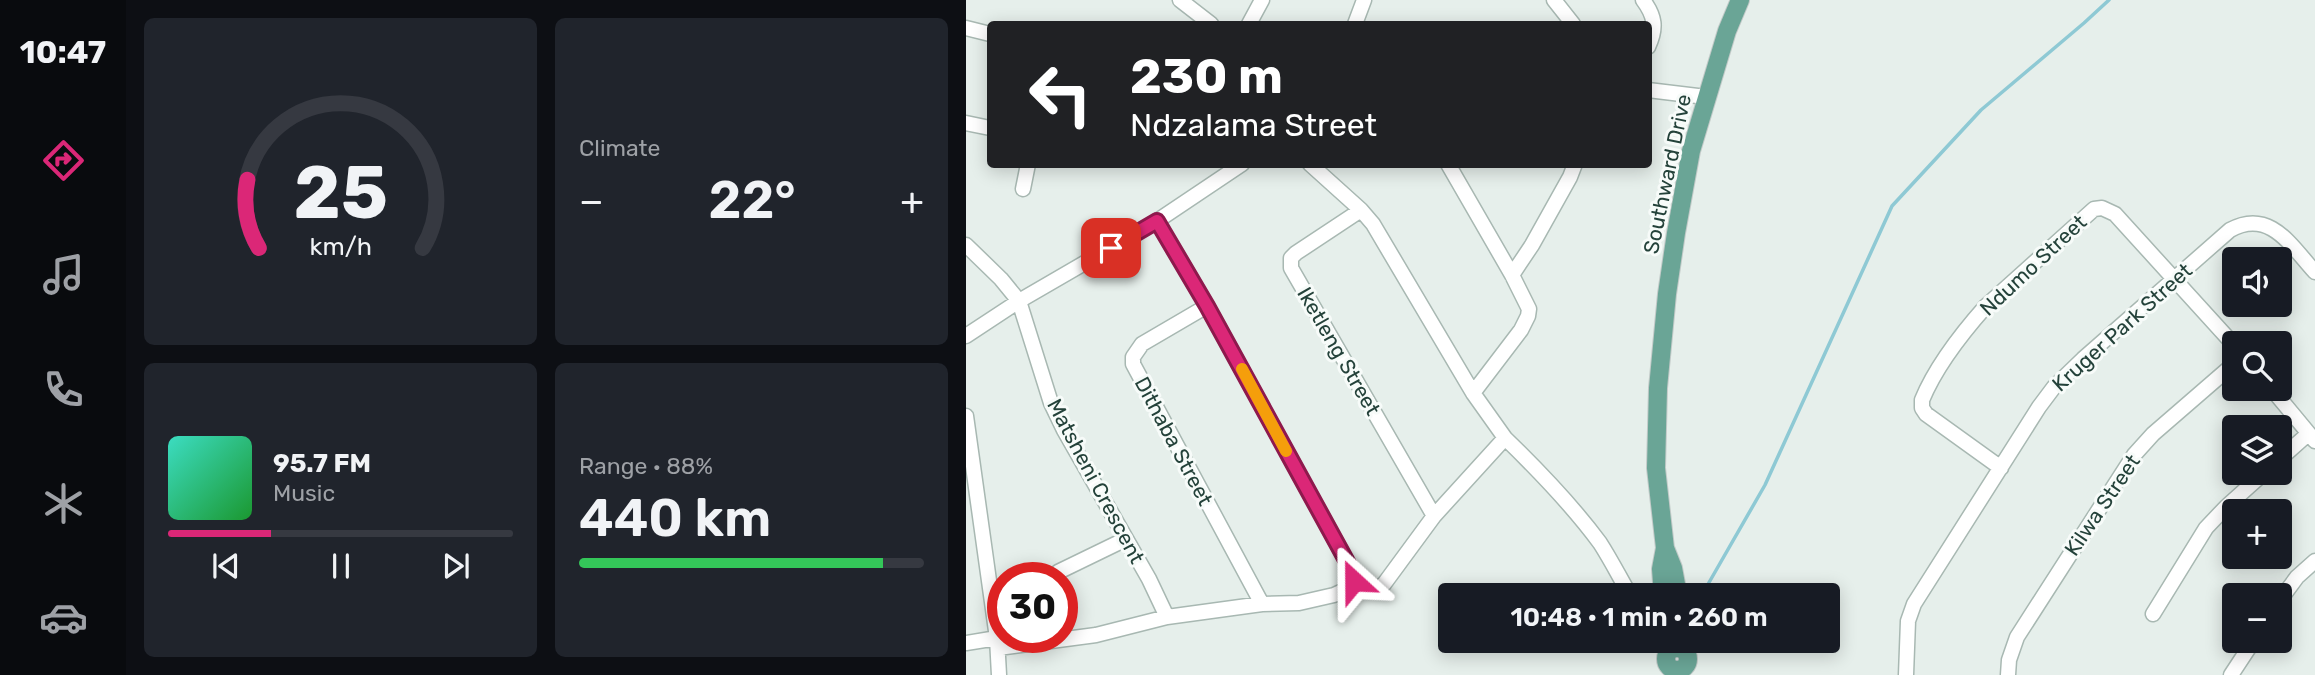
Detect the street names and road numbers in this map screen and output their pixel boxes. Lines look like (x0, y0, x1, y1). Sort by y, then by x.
street label: Southward Drive (1638, 92, 1696, 256)
street label: Ndumo Street (1975, 209, 2091, 321)
street label: Kruger Park Street (2047, 258, 2197, 396)
street label: Iketleng Street (1292, 282, 1386, 420)
street label: Dithaba Street (1130, 372, 1218, 510)
street label: Matsheni Crescent (1042, 394, 1150, 568)
street label: Kilwa Street (2059, 450, 2145, 560)

